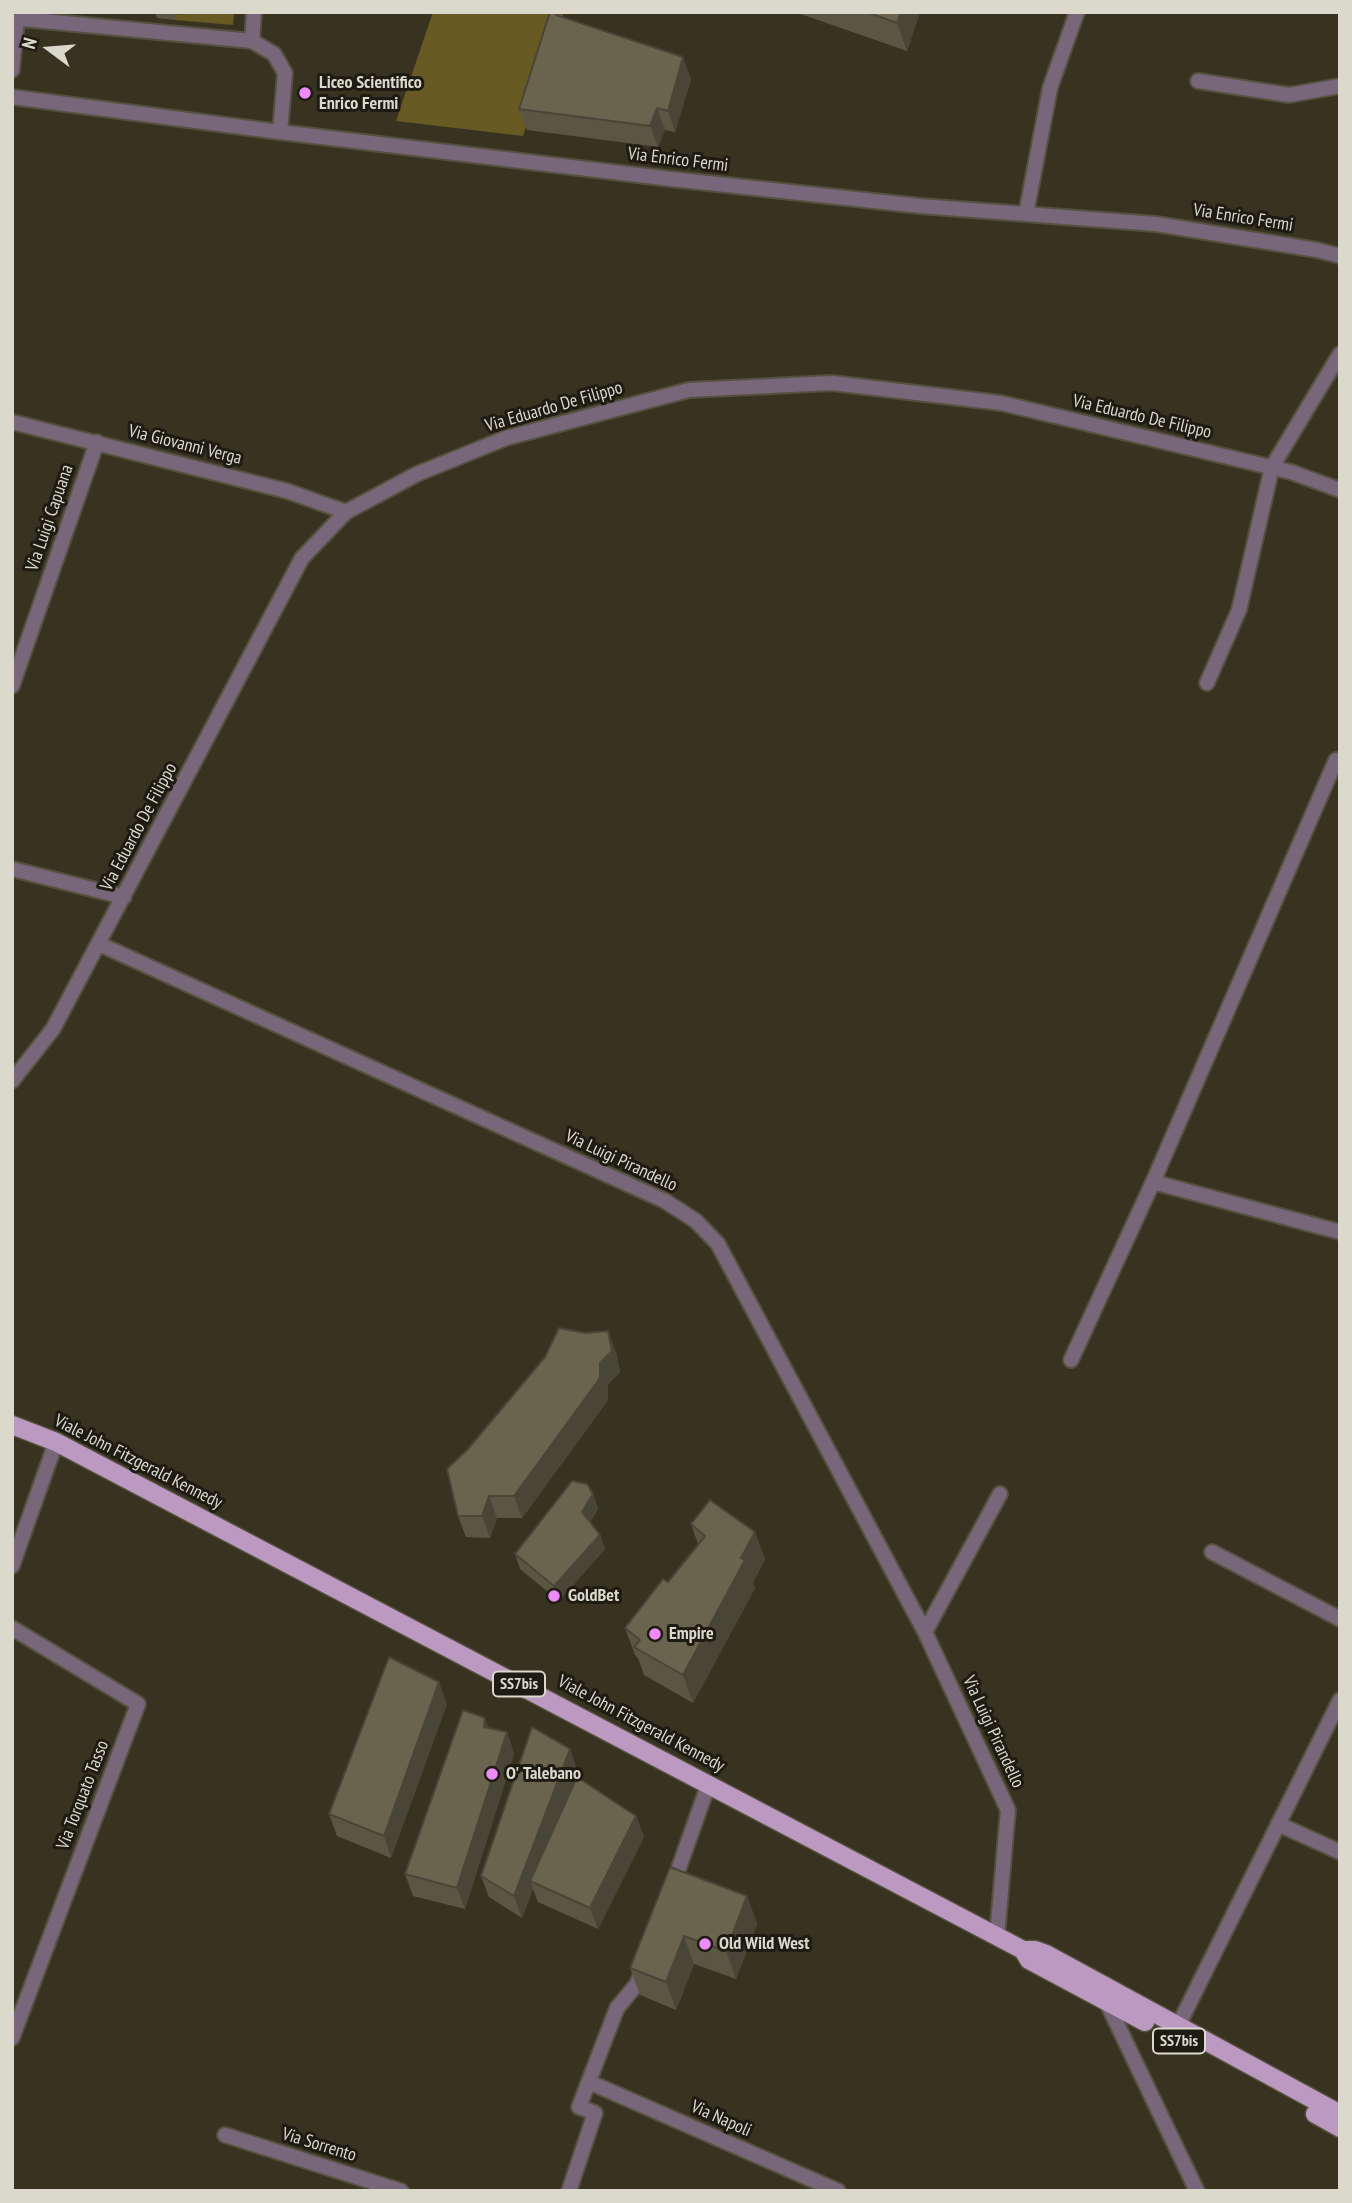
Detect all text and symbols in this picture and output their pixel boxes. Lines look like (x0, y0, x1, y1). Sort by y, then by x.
north arrow (14, 14, 84, 84)
text: N (16, 35, 42, 51)
place label: Liceo Scientifico Enrico Fermi (319, 72, 422, 114)
marker: Liceo Scientifico Enrico Fermi (297, 85, 313, 101)
street label: Via Enrico Fermi (627, 143, 729, 177)
street label: Via Enrico Fermi (1192, 199, 1294, 237)
street label: Via Eduardo De Filippo (483, 377, 625, 437)
street label: Via Eduardo De Filippo (1071, 391, 1213, 443)
street label: Via Giovanni Verga (126, 420, 244, 470)
street label: Via Luigi Capuana (22, 462, 78, 574)
street label: Via Eduardo De Filippo (96, 759, 182, 895)
street label: Via Luigi Pirandello (562, 1126, 680, 1196)
street label: Viale John Fitzgerald Kennedy (50, 1410, 226, 1514)
place label: GoldBet (568, 1585, 619, 1607)
marker: GoldBet (546, 1588, 562, 1604)
place label: Empire (669, 1623, 714, 1645)
marker: Empire (647, 1626, 663, 1642)
street label: Viale John Fitzgerald Kennedy (554, 1671, 728, 1777)
road number: SS7bis (493, 1672, 545, 1696)
street label: Via Luigi Pirandello (958, 1673, 1028, 1791)
street label: Via Torquato Tasso (52, 1737, 114, 1853)
place label: O' Talebano (506, 1763, 581, 1785)
marker: O' Talebano (484, 1766, 500, 1782)
place label: Old Wild West (719, 1933, 809, 1955)
marker: Old Wild West (697, 1936, 713, 1952)
road number: SS7bis (1153, 2028, 1205, 2054)
street label: Via Napoli (687, 2096, 755, 2142)
street label: Via Sorrento (279, 2123, 359, 2167)

